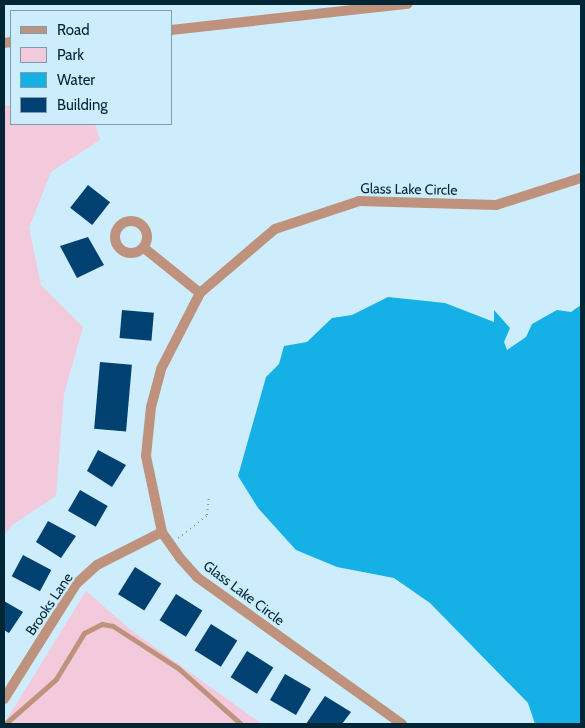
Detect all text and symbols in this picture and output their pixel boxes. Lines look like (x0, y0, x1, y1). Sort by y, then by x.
legend (10, 10, 172, 125)
text: Road (57, 21, 90, 39)
text: Park (57, 46, 84, 64)
text: Water (57, 71, 95, 89)
text: Building (57, 96, 108, 114)
street label: Glass Lake Circle (360, 180, 458, 198)
street label: Glass Lake Circle (200, 557, 288, 629)
street label: Brooks Lane (22, 570, 76, 638)

